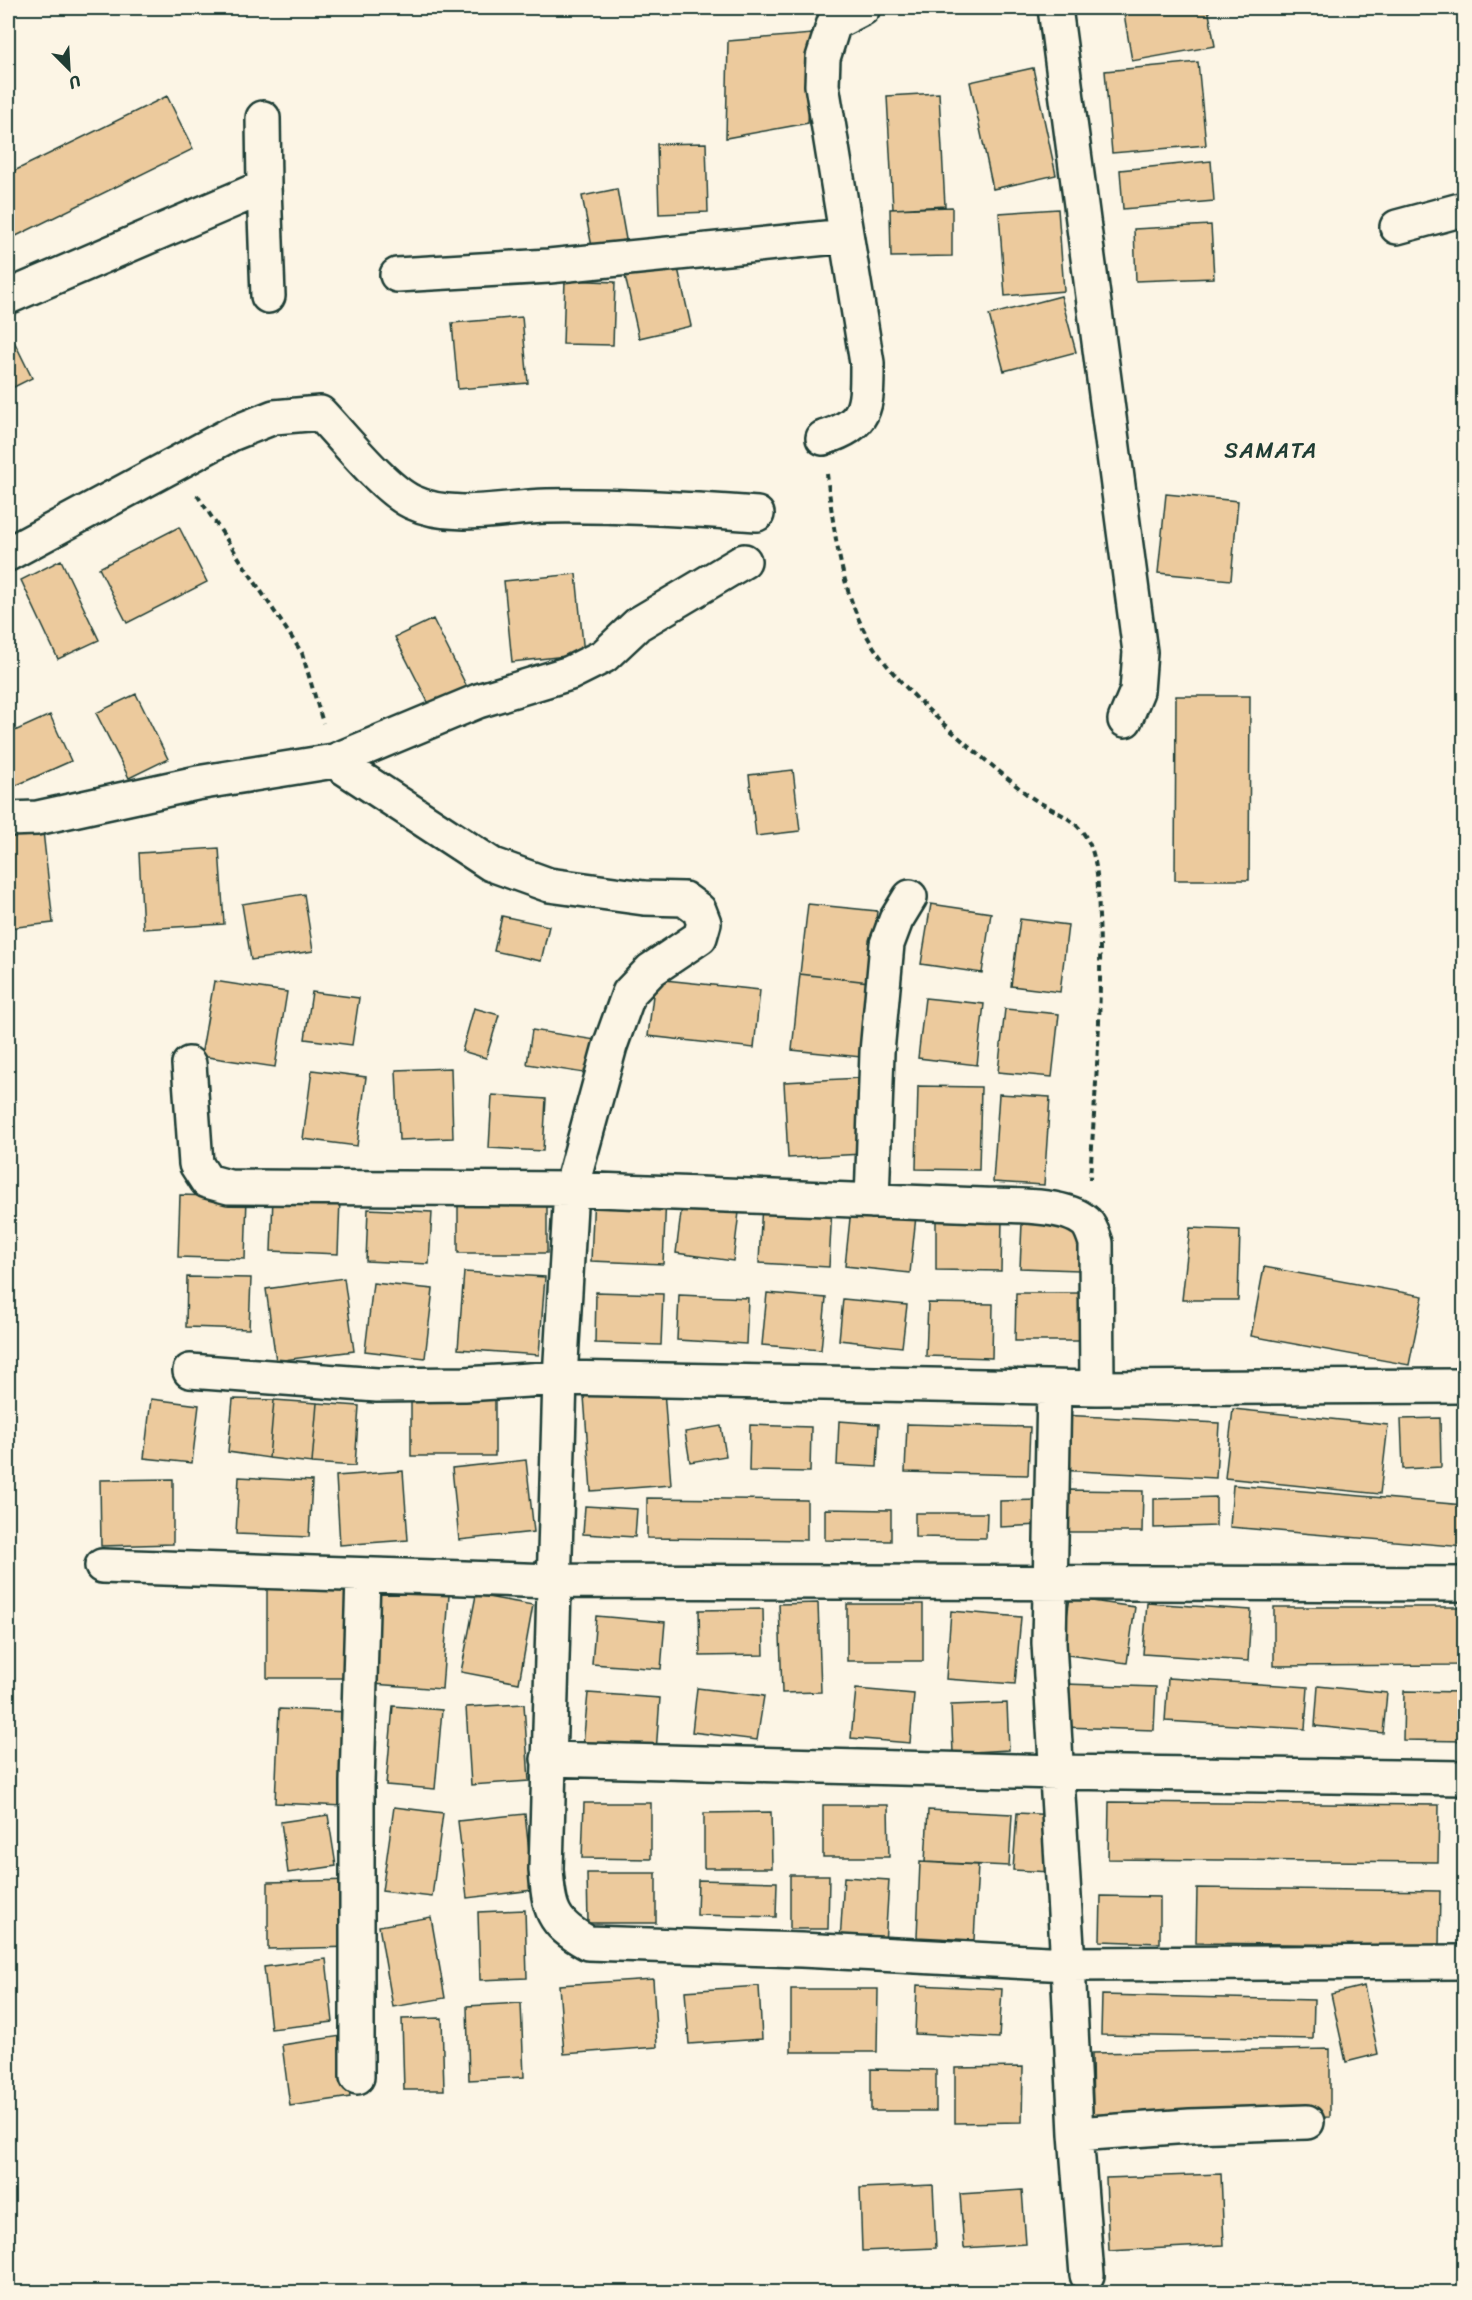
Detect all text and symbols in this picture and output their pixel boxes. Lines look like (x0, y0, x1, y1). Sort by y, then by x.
north arrow (39, 39, 99, 99)
text: U (63, 67, 86, 98)
district label: SAMATA (1224, 431, 1318, 470)

